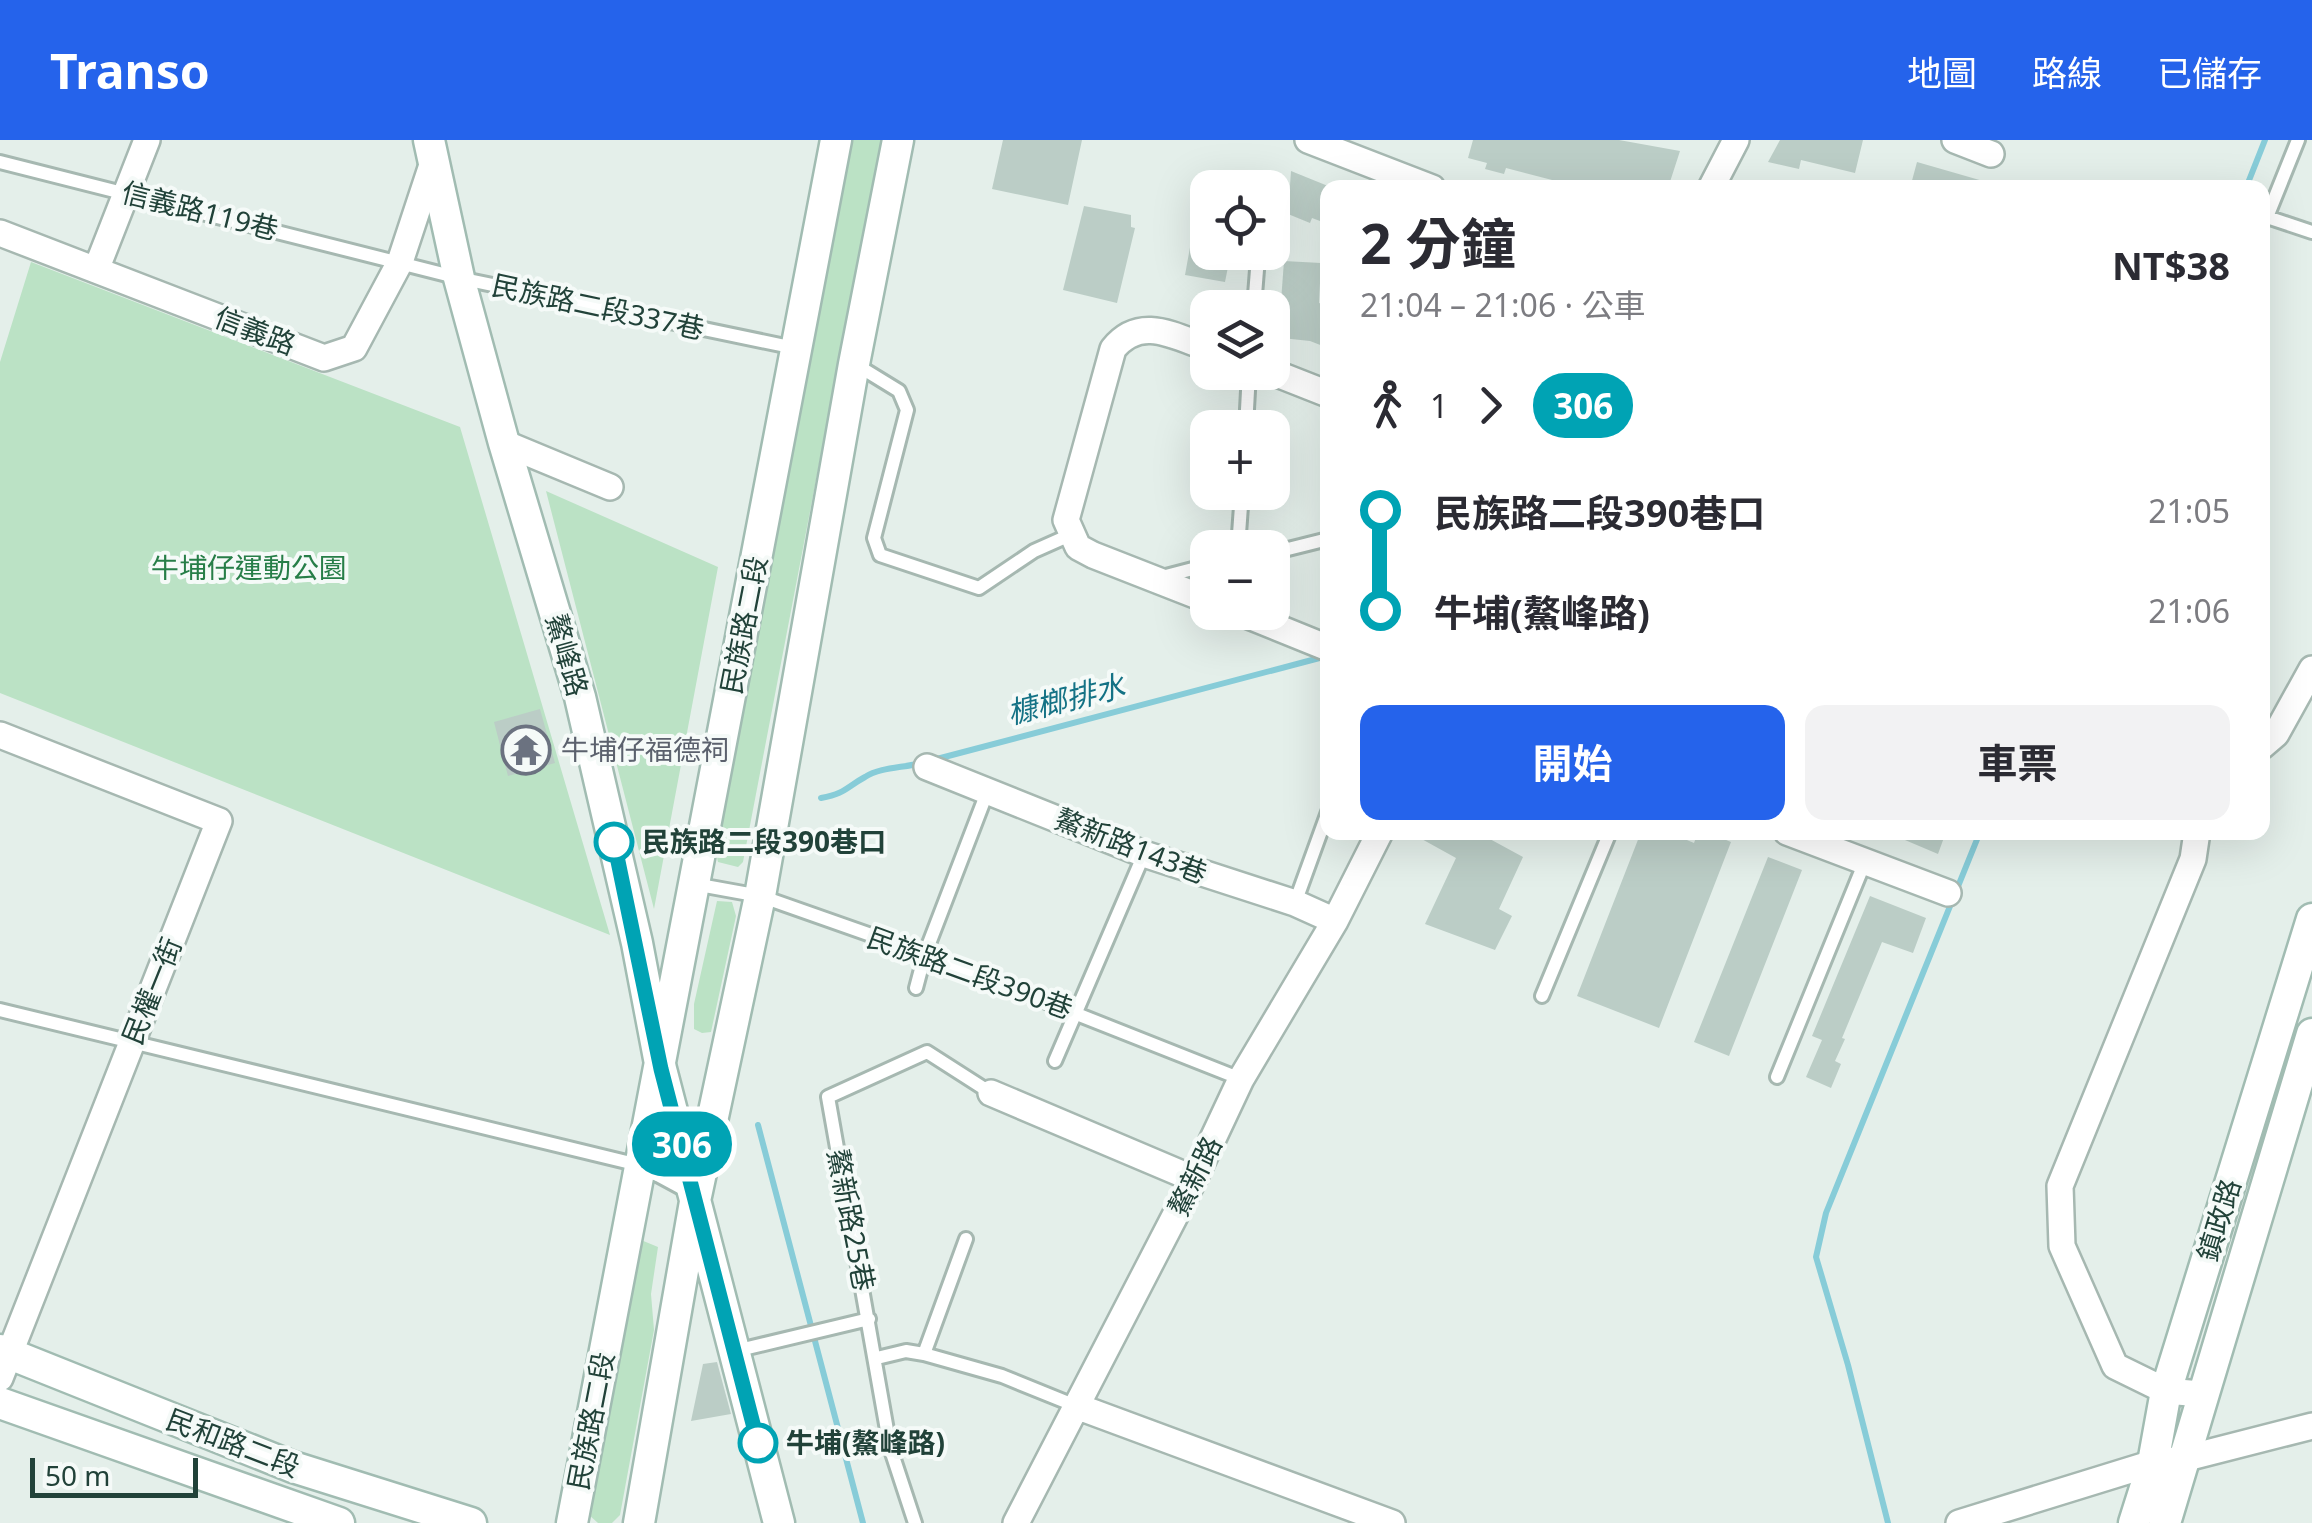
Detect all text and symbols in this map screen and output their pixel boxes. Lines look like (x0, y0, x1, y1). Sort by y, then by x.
text: Transo (50, 38, 210, 103)
text: 地圖 (1907, 49, 1977, 96)
text: 路線 (2032, 49, 2102, 96)
text: 已儲存 (2157, 49, 2262, 96)
map controls (1190, 170, 1290, 630)
button: locate (1190, 170, 1290, 270)
street label: 信義路119巷 (118, 172, 282, 248)
text: 2 分鐘 (1360, 205, 1516, 280)
text: NT$38 (2112, 239, 2230, 291)
street label: 民族路二段337巷 (489, 265, 708, 347)
text: 21:04 – 21:06 · 公車 (1360, 283, 1645, 326)
button: layers (1190, 290, 1290, 390)
street label: 信義路 (209, 297, 301, 363)
icon: walk (1360, 378, 1415, 433)
icon: forward (1463, 378, 1518, 433)
text: 306 (1553, 382, 1613, 429)
text: 1 (1430, 384, 1448, 427)
button: + (1190, 410, 1290, 510)
text: 民族路二段390巷口 (1434, 486, 1765, 538)
text: 21:05 (2148, 489, 2230, 532)
button: − (1190, 530, 1290, 630)
park label: 牛埔仔運動公園 (151, 548, 347, 586)
street label: 民族路二段 (711, 552, 775, 697)
text: 牛埔(鰲峰路) (1434, 586, 1650, 638)
text: 21:06 (2148, 589, 2230, 632)
street label: 鰲峰路 (538, 609, 598, 700)
water label: 槺榔排水 (1002, 664, 1131, 733)
button: 開始 (1360, 705, 1785, 820)
button: 車票 (1805, 705, 2230, 820)
temple icon: 牛埔仔福德祠 (500, 724, 552, 776)
place label: 牛埔仔福德祠 (561, 730, 729, 768)
street label: 鰲新路143巷 (1050, 799, 1213, 891)
place label: 民族路二段390巷口 (642, 822, 886, 860)
marker: 民族路二段390巷口 (595, 823, 633, 861)
street label: 民族路二段390巷 (862, 917, 1078, 1027)
street label: 民權一街 (112, 932, 190, 1050)
line badge: 306 (624, 1112, 740, 1176)
text: 306 (652, 1121, 712, 1168)
street label: 鰲新路 (1159, 1129, 1230, 1222)
street label: 鰲新路25巷 (820, 1145, 884, 1294)
street label: 鎮政路 (2188, 1174, 2248, 1265)
street label: 民族路二段 (558, 1348, 622, 1493)
street label: 民和路二段 (161, 1399, 306, 1485)
place label: 牛埔(鰲峰路) (786, 1423, 945, 1461)
marker: 牛埔(鰲峰路) (739, 1424, 777, 1462)
scale bar (30, 1453, 198, 1498)
text: 50 m (45, 1456, 111, 1494)

